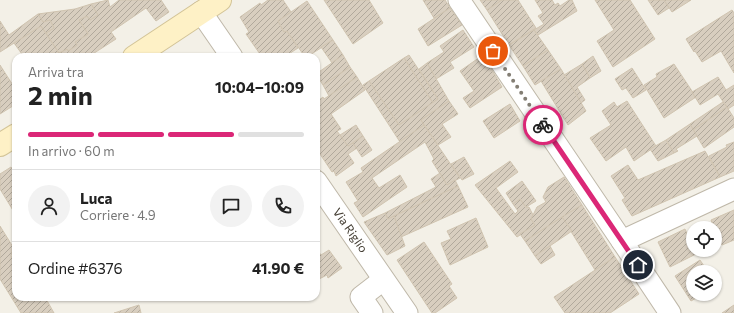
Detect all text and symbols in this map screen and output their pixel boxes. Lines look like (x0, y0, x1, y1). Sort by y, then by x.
pin (476, 34, 510, 68)
icon: bag (482, 40, 504, 62)
text: Arriva tra (28, 64, 84, 80)
text: 10:04–10:09 (215, 78, 304, 96)
text: 2 min (28, 79, 93, 110)
courier (523, 105, 563, 145)
icon: bike (532, 114, 554, 136)
text: In arrivo · 60 m (28, 143, 115, 159)
button: person (28, 185, 70, 227)
button: chat (210, 185, 252, 227)
button: phone (262, 185, 304, 227)
text: Luca (80, 189, 112, 207)
street label: Via Riglio (331, 205, 371, 255)
text: Corriere · 4.9 (80, 207, 156, 223)
map controls (686, 221, 722, 301)
button: locate (686, 221, 722, 257)
pin (621, 248, 655, 282)
icon: home (627, 254, 649, 276)
text: Ordine #6376 (28, 259, 123, 277)
text: 41.90 € (252, 259, 304, 277)
button: layers (686, 265, 722, 301)

